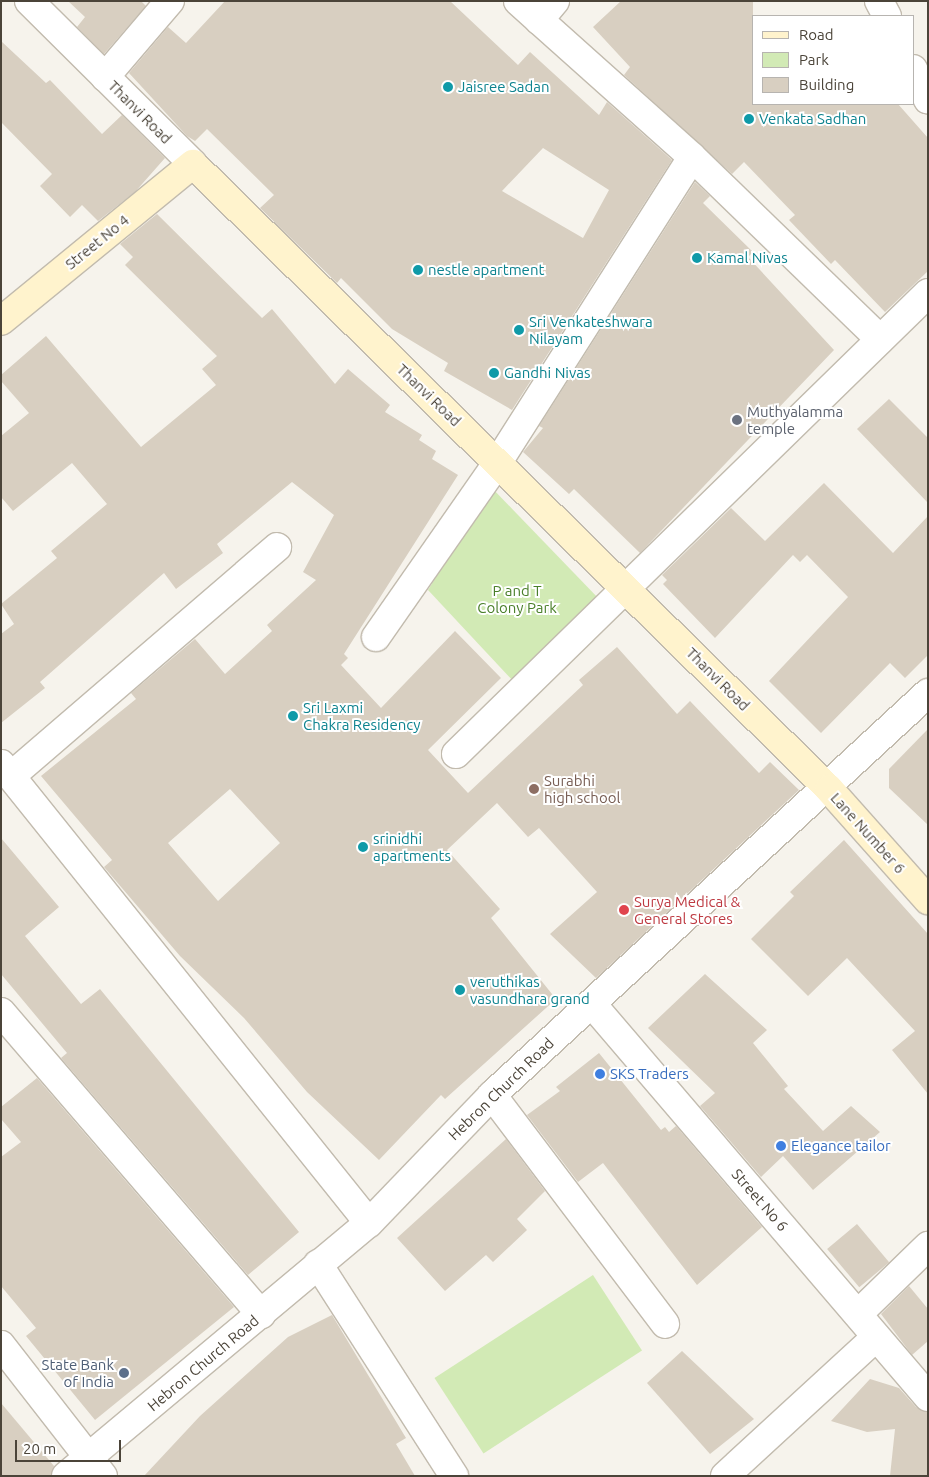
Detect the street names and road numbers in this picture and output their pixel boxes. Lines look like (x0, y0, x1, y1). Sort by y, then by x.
street label: Thanvi Road (105, 77, 175, 147)
street label: Street No 4 (62, 211, 132, 273)
street label: Thanvi Road (393, 360, 465, 430)
street label: Thanvi Road (683, 644, 753, 714)
street label: Lane Number 6 (827, 789, 909, 877)
street label: Hebron Church Road (445, 1034, 557, 1144)
street label: Street No 6 (728, 1165, 792, 1235)
street label: Hebron Church Road (144, 1311, 262, 1415)

